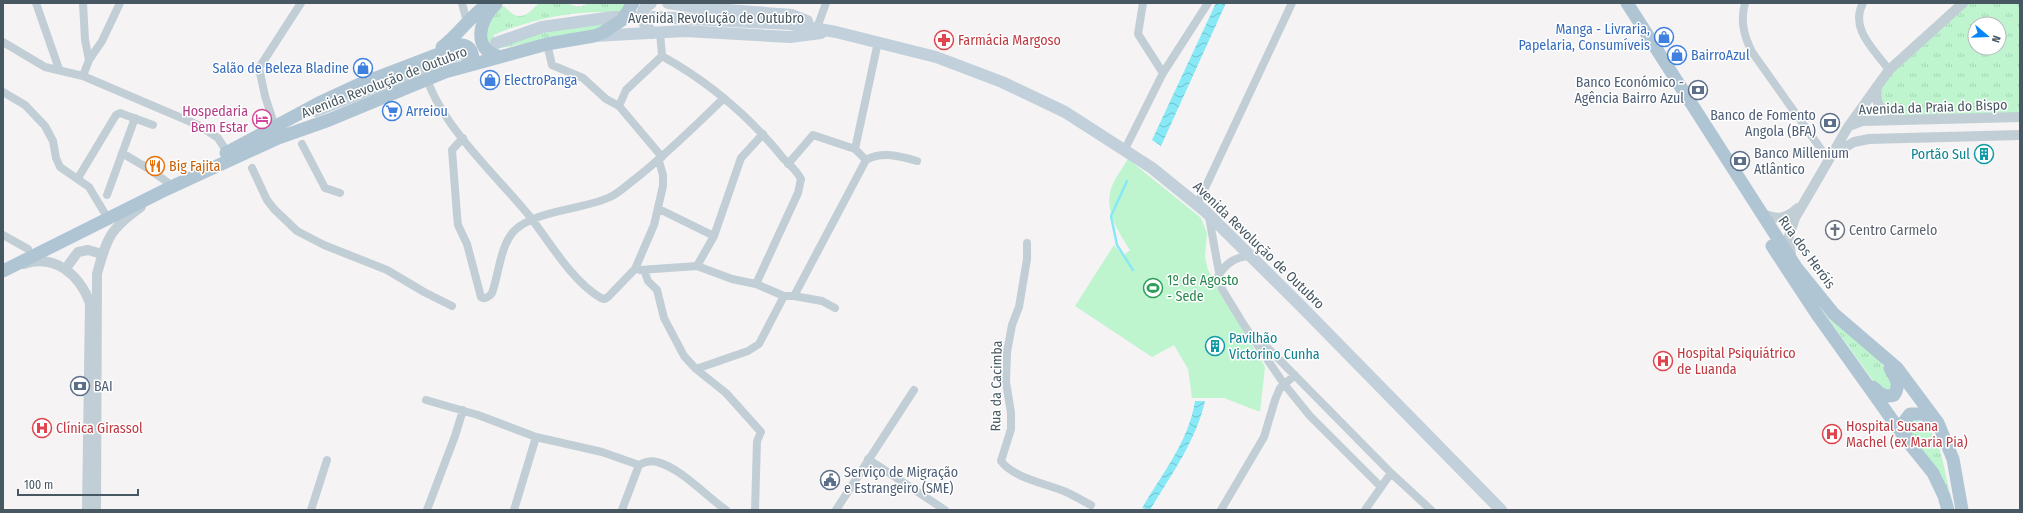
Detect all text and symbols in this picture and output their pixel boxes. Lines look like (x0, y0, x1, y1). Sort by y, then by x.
street label: Avenida Revolução de Outubro (628, 10, 804, 27)
north arrow (1967, 16, 2007, 56)
place label: Manga - Livraria, Papelaria, Consumíveis (1518, 21, 1650, 54)
shop icon: Manga - Livraria, Papelaria, Consumíveis (1653, 26, 1675, 48)
pharmacy icon: Farmácia Margoso (933, 29, 955, 51)
place label: Farmácia Margoso (958, 32, 1061, 49)
text: N (1989, 34, 2003, 44)
street label: Avenida Revolução de Outubro (299, 43, 469, 122)
shop icon: BairroAzul (1666, 44, 1688, 66)
place label: BairroAzul (1691, 47, 1750, 64)
shop icon: Salão de Beleza Bladine (352, 57, 374, 79)
place label: Salão de Beleza Bladine (212, 60, 349, 77)
shop icon: ElectroPanga (479, 69, 501, 91)
place label: ElectroPanga (504, 72, 578, 89)
place label: Banco Económico - Agência Bairro Azul (1574, 74, 1684, 107)
bank icon: Banco Económico - Agência Bairro Azul (1687, 79, 1709, 101)
street label: Avenida da Praia do Bispo (1858, 96, 2008, 119)
supermarket icon: Arreiou (381, 100, 403, 122)
place label: Hospedaria Bem Estar (182, 103, 248, 136)
place label: Arreiou (406, 103, 448, 120)
place label: Banco de Fomento Angola (BFA) (1710, 107, 1816, 140)
hotel icon: Hospedaria Bem Estar (251, 108, 273, 130)
bank icon: Banco de Fomento Angola (BFA) (1819, 112, 1841, 134)
building icon: Portão Sul (1973, 143, 1995, 165)
place label: Banco Millenium Atlântico (1754, 145, 1849, 178)
place label: Portão Sul (1911, 146, 1970, 163)
bank icon: Banco Millenium Atlântico (1729, 150, 1751, 172)
restaurant icon: Big Fajita (144, 155, 166, 177)
place label: Big Fajita (169, 158, 221, 175)
street label: Avenida Revolução de Outubro (1189, 178, 1328, 313)
street label: Rua dos Heróis (1774, 213, 1839, 292)
church icon: Centro Carmelo (1824, 219, 1846, 241)
place label: Centro Carmelo (1849, 222, 1937, 239)
place label: 1º de Agosto - Sede (1167, 272, 1239, 305)
sports icon: 1º de Agosto - Sede (1142, 277, 1164, 299)
place label: Pavilhão Victorino Cunha (1229, 330, 1320, 363)
building icon: Pavilhão Victorino Cunha (1204, 335, 1226, 357)
street label: Rua da Cacimba (987, 340, 1006, 432)
place label: Hospital Psiquiátrico de Luanda (1677, 345, 1796, 378)
hospital icon: Hospital Psiquiátrico de Luanda (1652, 350, 1674, 372)
bank icon: BAI (69, 375, 91, 397)
place label: BAI (94, 378, 113, 395)
hospital icon: Clínica Girassol (31, 417, 53, 439)
place label: Hospital Susana Machel (ex Maria Pia) (1846, 418, 1968, 451)
place label: Clínica Girassol (56, 420, 143, 437)
hospital icon: Hospital Susana Machel (ex Maria Pia) (1821, 423, 1843, 445)
place label: Serviço de Migração e Estrangeiro (SME) (844, 464, 958, 497)
public building icon: Serviço de Migração e Estrangeiro (SME) (819, 469, 841, 491)
scale bar (18, 471, 138, 497)
text: 100 m (24, 478, 53, 492)

